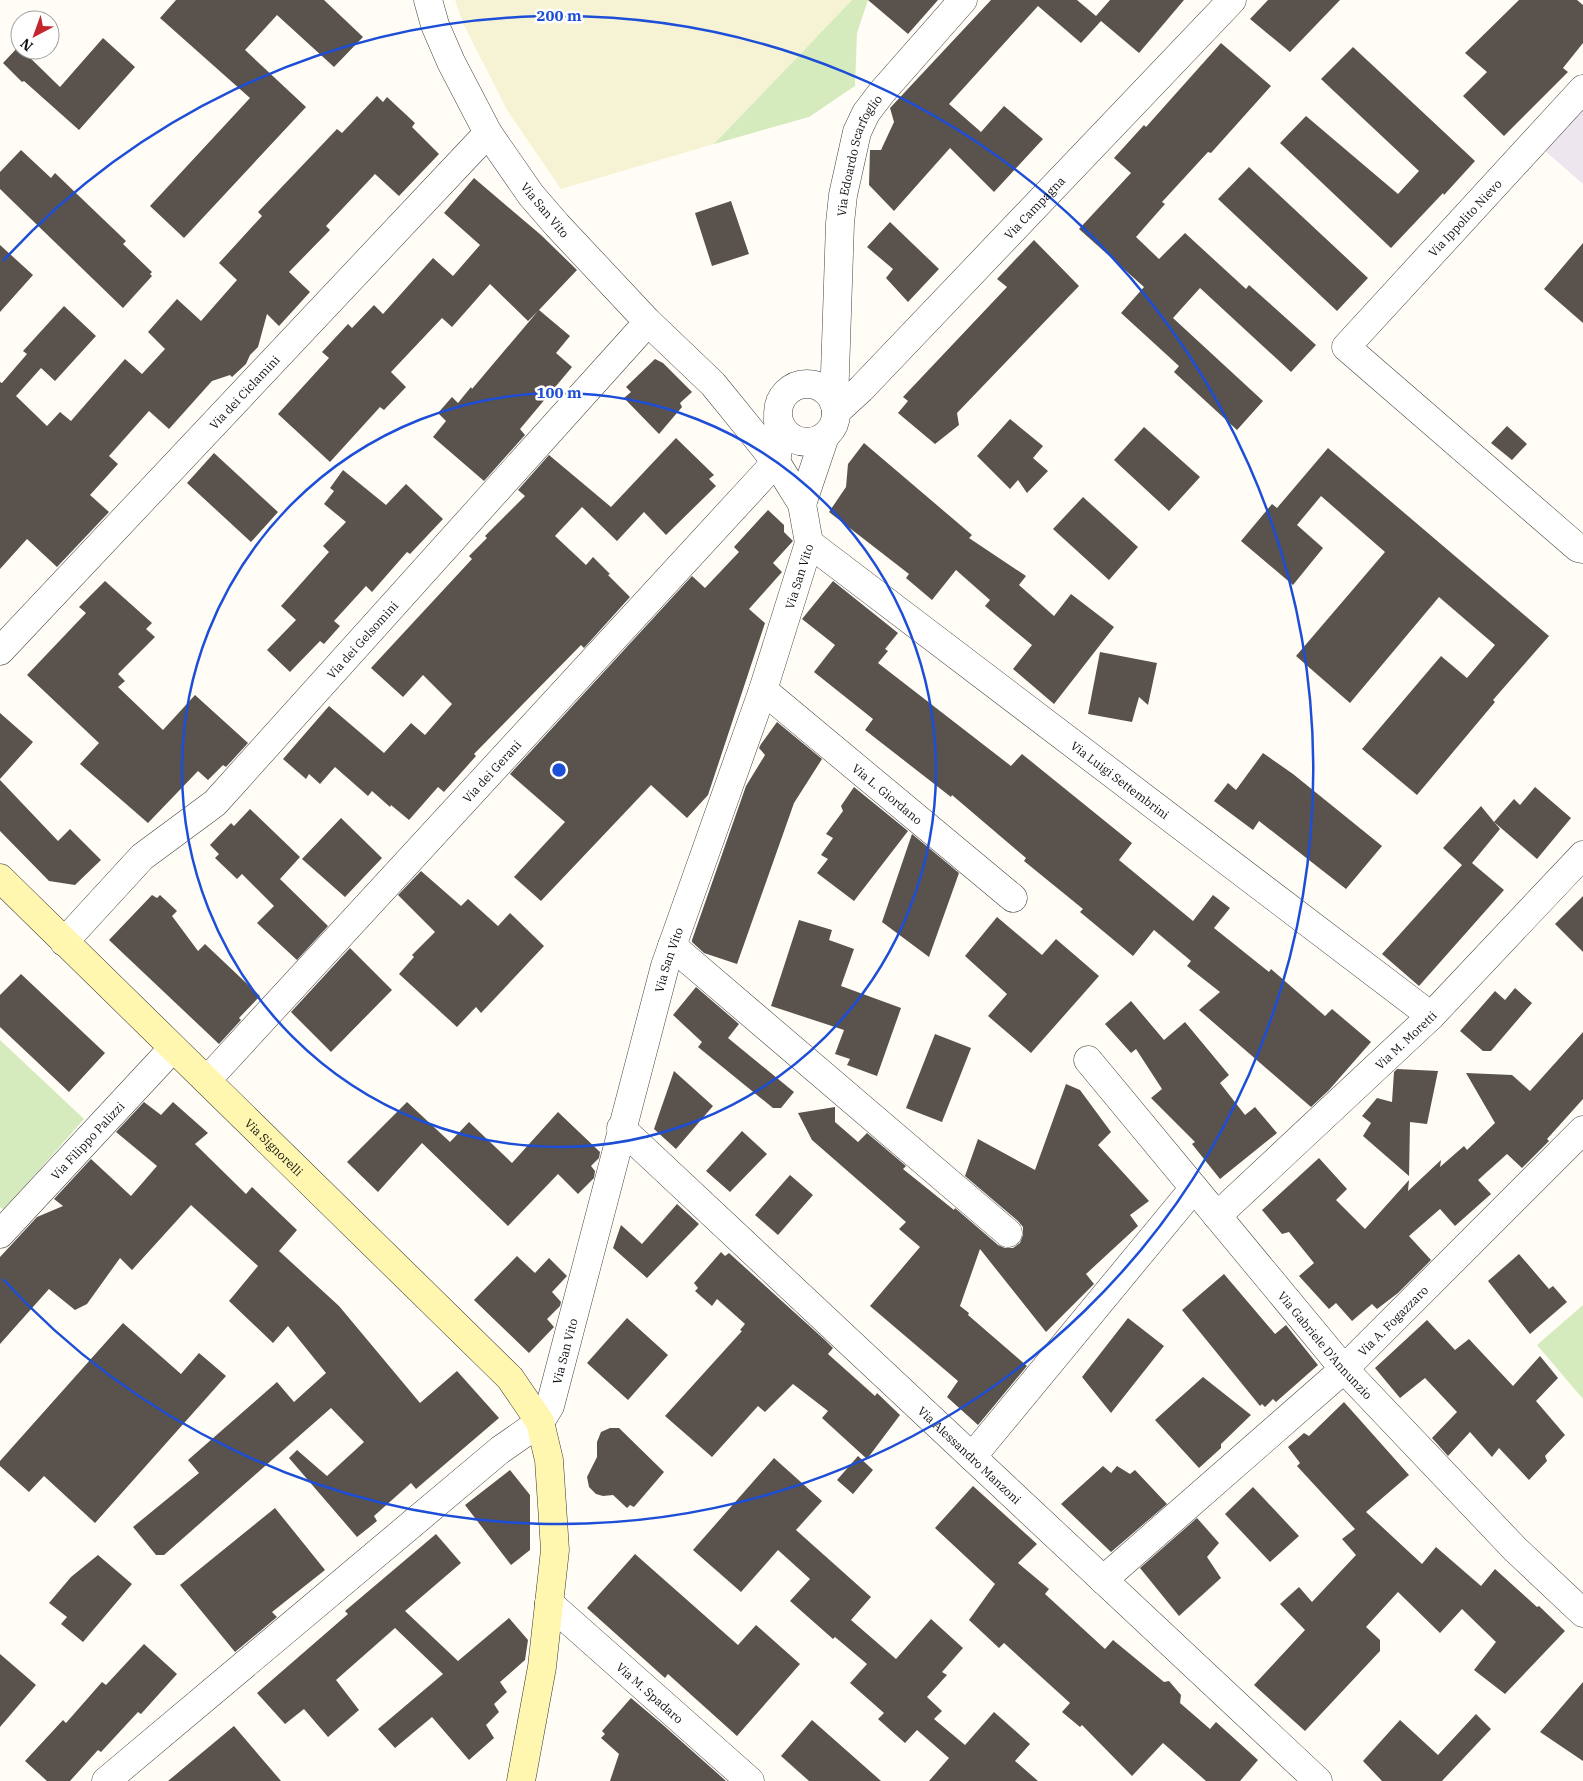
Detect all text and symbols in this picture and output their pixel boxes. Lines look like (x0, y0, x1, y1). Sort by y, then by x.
text: 200 m (536, 6, 582, 25)
north arrow (10, 10, 60, 60)
text: N (16, 34, 37, 55)
street label: Via Edoardo Scarfoglio (833, 91, 885, 217)
street label: Via Campagna (1001, 172, 1068, 242)
street label: Via Ippolito Nievo (1425, 176, 1505, 260)
street label: Via San Vito (518, 179, 573, 241)
street label: Via dei Ciclamini (206, 352, 283, 432)
text: 100 m (536, 383, 582, 402)
street label: Via San Vito (781, 542, 816, 611)
street label: Via dei Gelsomini (323, 598, 401, 681)
street label: Via dei Gerani (459, 736, 524, 805)
street label: Via Luigi Settembrini (1068, 737, 1173, 822)
street label: Via L. Giordano (849, 760, 926, 827)
centre of rings (550, 761, 568, 779)
street label: Via San Vito (651, 925, 686, 994)
street label: Via M. Moretti (1372, 1008, 1440, 1072)
street label: Via Filippo Palizzi (47, 1098, 127, 1182)
street label: Via Signorelli (242, 1115, 307, 1179)
street label: Via A. Fogazzaro (1354, 1282, 1431, 1359)
street label: Via Gabriele D'Annunzio (1275, 1288, 1376, 1402)
street label: Via San Vito (549, 1316, 580, 1386)
street label: Via Alessandro Manzoni (915, 1403, 1025, 1507)
street label: Via M. Spadaro (614, 1659, 687, 1726)

